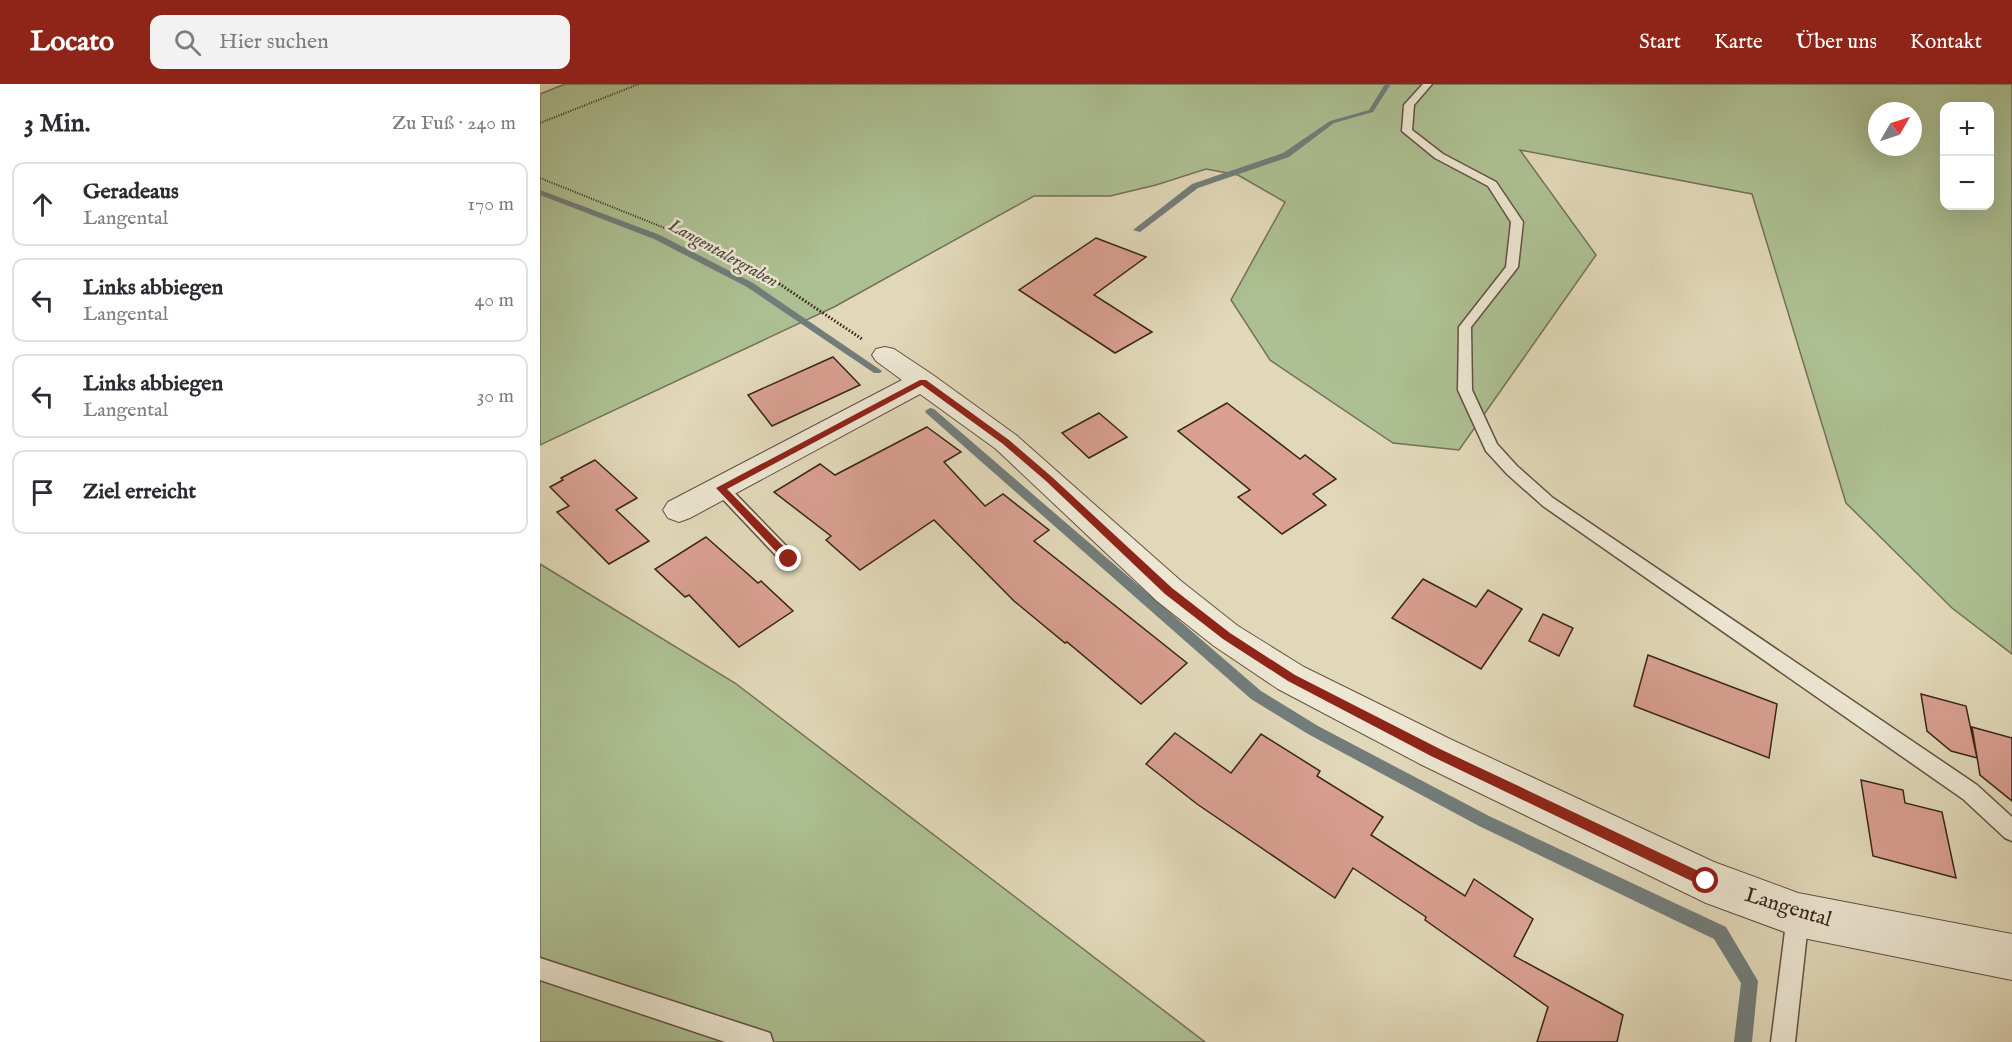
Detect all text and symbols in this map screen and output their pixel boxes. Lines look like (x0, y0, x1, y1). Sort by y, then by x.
search box (150, 15, 570, 69)
text: Locato (30, 25, 114, 60)
icon: search (171, 26, 204, 59)
text: Hier suchen (219, 28, 329, 56)
text: Start (1639, 29, 1681, 56)
text: Karte (1714, 29, 1763, 56)
text: Über uns (1796, 29, 1877, 56)
text: Kontakt (1910, 29, 1982, 56)
north arrow (1868, 102, 1922, 156)
map controls (1940, 102, 1994, 210)
button: + (1940, 102, 1994, 156)
text: 3 Min. (24, 107, 90, 140)
text: Zu Fuß · 240 m (392, 111, 516, 136)
button: − (1940, 156, 1994, 210)
text: Geradeaus (83, 178, 179, 206)
icon: ahead (26, 188, 59, 221)
text: 170 m (468, 192, 514, 217)
text: Langental (83, 206, 168, 231)
water label: Langentalergraben (663, 214, 782, 294)
text: Links abbiegen (83, 274, 223, 302)
icon: left (26, 284, 59, 317)
text: 40 m (475, 288, 514, 313)
text: Langental (83, 302, 168, 327)
text: Links abbiegen (83, 370, 223, 398)
icon: left (26, 380, 59, 413)
text: 30 m (477, 384, 514, 409)
text: Langental (83, 398, 168, 423)
icon: arrive (26, 476, 59, 509)
text: Ziel erreicht (83, 478, 196, 506)
route end (775, 545, 801, 571)
route start (1692, 867, 1718, 893)
street label: Langental (1741, 882, 1835, 934)

